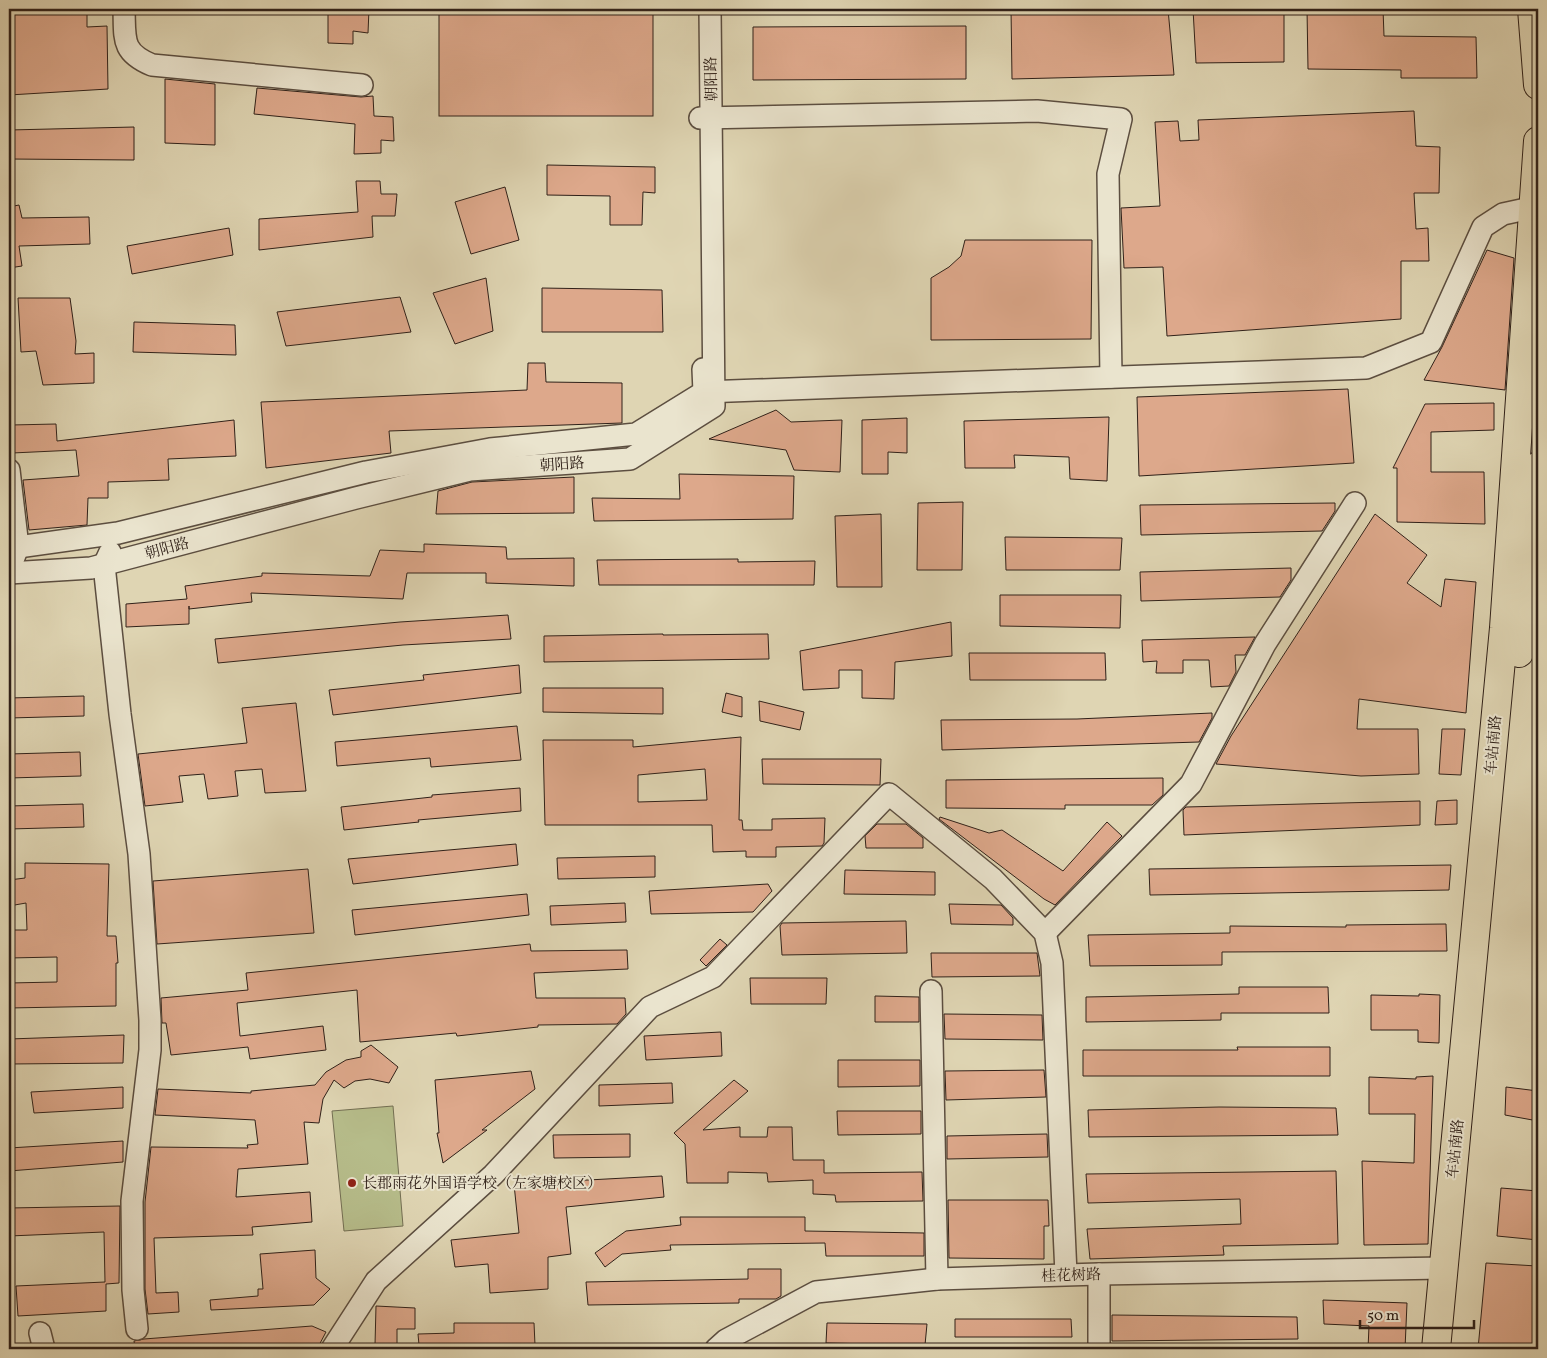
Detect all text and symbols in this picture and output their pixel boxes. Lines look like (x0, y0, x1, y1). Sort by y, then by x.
street label: 朝阳路 (702, 56, 723, 102)
street label: 朝阳路 (539, 453, 585, 478)
street label: 朝阳路 (143, 533, 192, 565)
street label: 车站南路 (1481, 714, 1508, 776)
street label: 车站南路 (1443, 1118, 1470, 1180)
place label: 长郡雨花外国语学校（左家塘校区） (362, 1174, 602, 1195)
marker: 长郡雨花外国语学校（左家塘校区） (346, 1177, 358, 1189)
street label: 桂花树路 (1041, 1265, 1101, 1288)
scale bar (1360, 1298, 1473, 1330)
text: 50 m (1367, 1306, 1399, 1327)

